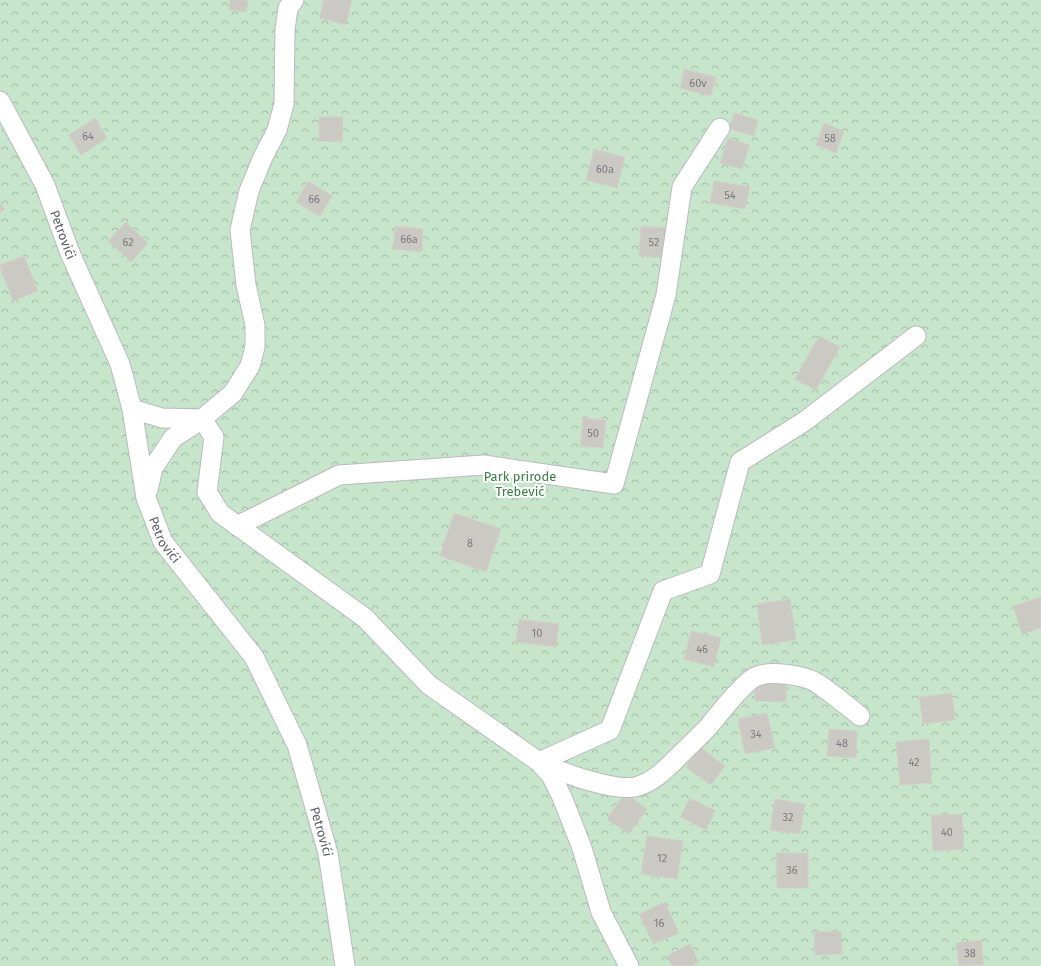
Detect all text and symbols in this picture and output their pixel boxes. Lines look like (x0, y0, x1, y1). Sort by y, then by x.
house number: 60v (689, 77, 707, 90)
house number: 64 (82, 130, 94, 143)
house number: 58 (824, 132, 836, 145)
house number: 60a (596, 163, 614, 176)
house number: 54 (724, 189, 736, 202)
house number: 66 (308, 193, 320, 206)
street label: Petrovići (47, 208, 79, 261)
house number: 66a (400, 233, 418, 246)
house number: 62 (122, 236, 134, 249)
house number: 52 (649, 236, 659, 249)
house number: 50 (587, 427, 599, 440)
park label: Park prirode Trebević (484, 469, 556, 499)
street label: Petrovići (146, 514, 184, 566)
house number: 8 (467, 537, 473, 550)
house number: 10 (532, 627, 542, 640)
house number: 46 (696, 643, 708, 656)
house number: 34 (750, 728, 762, 741)
house number: 48 (836, 737, 848, 750)
house number: 42 (908, 756, 920, 769)
street label: Petrovići (308, 805, 336, 857)
house number: 32 (783, 811, 793, 824)
house number: 40 (941, 826, 953, 839)
house number: 12 (657, 852, 667, 865)
house number: 36 (786, 864, 798, 877)
house number: 16 (654, 917, 664, 930)
house number: 38 (964, 947, 976, 960)

